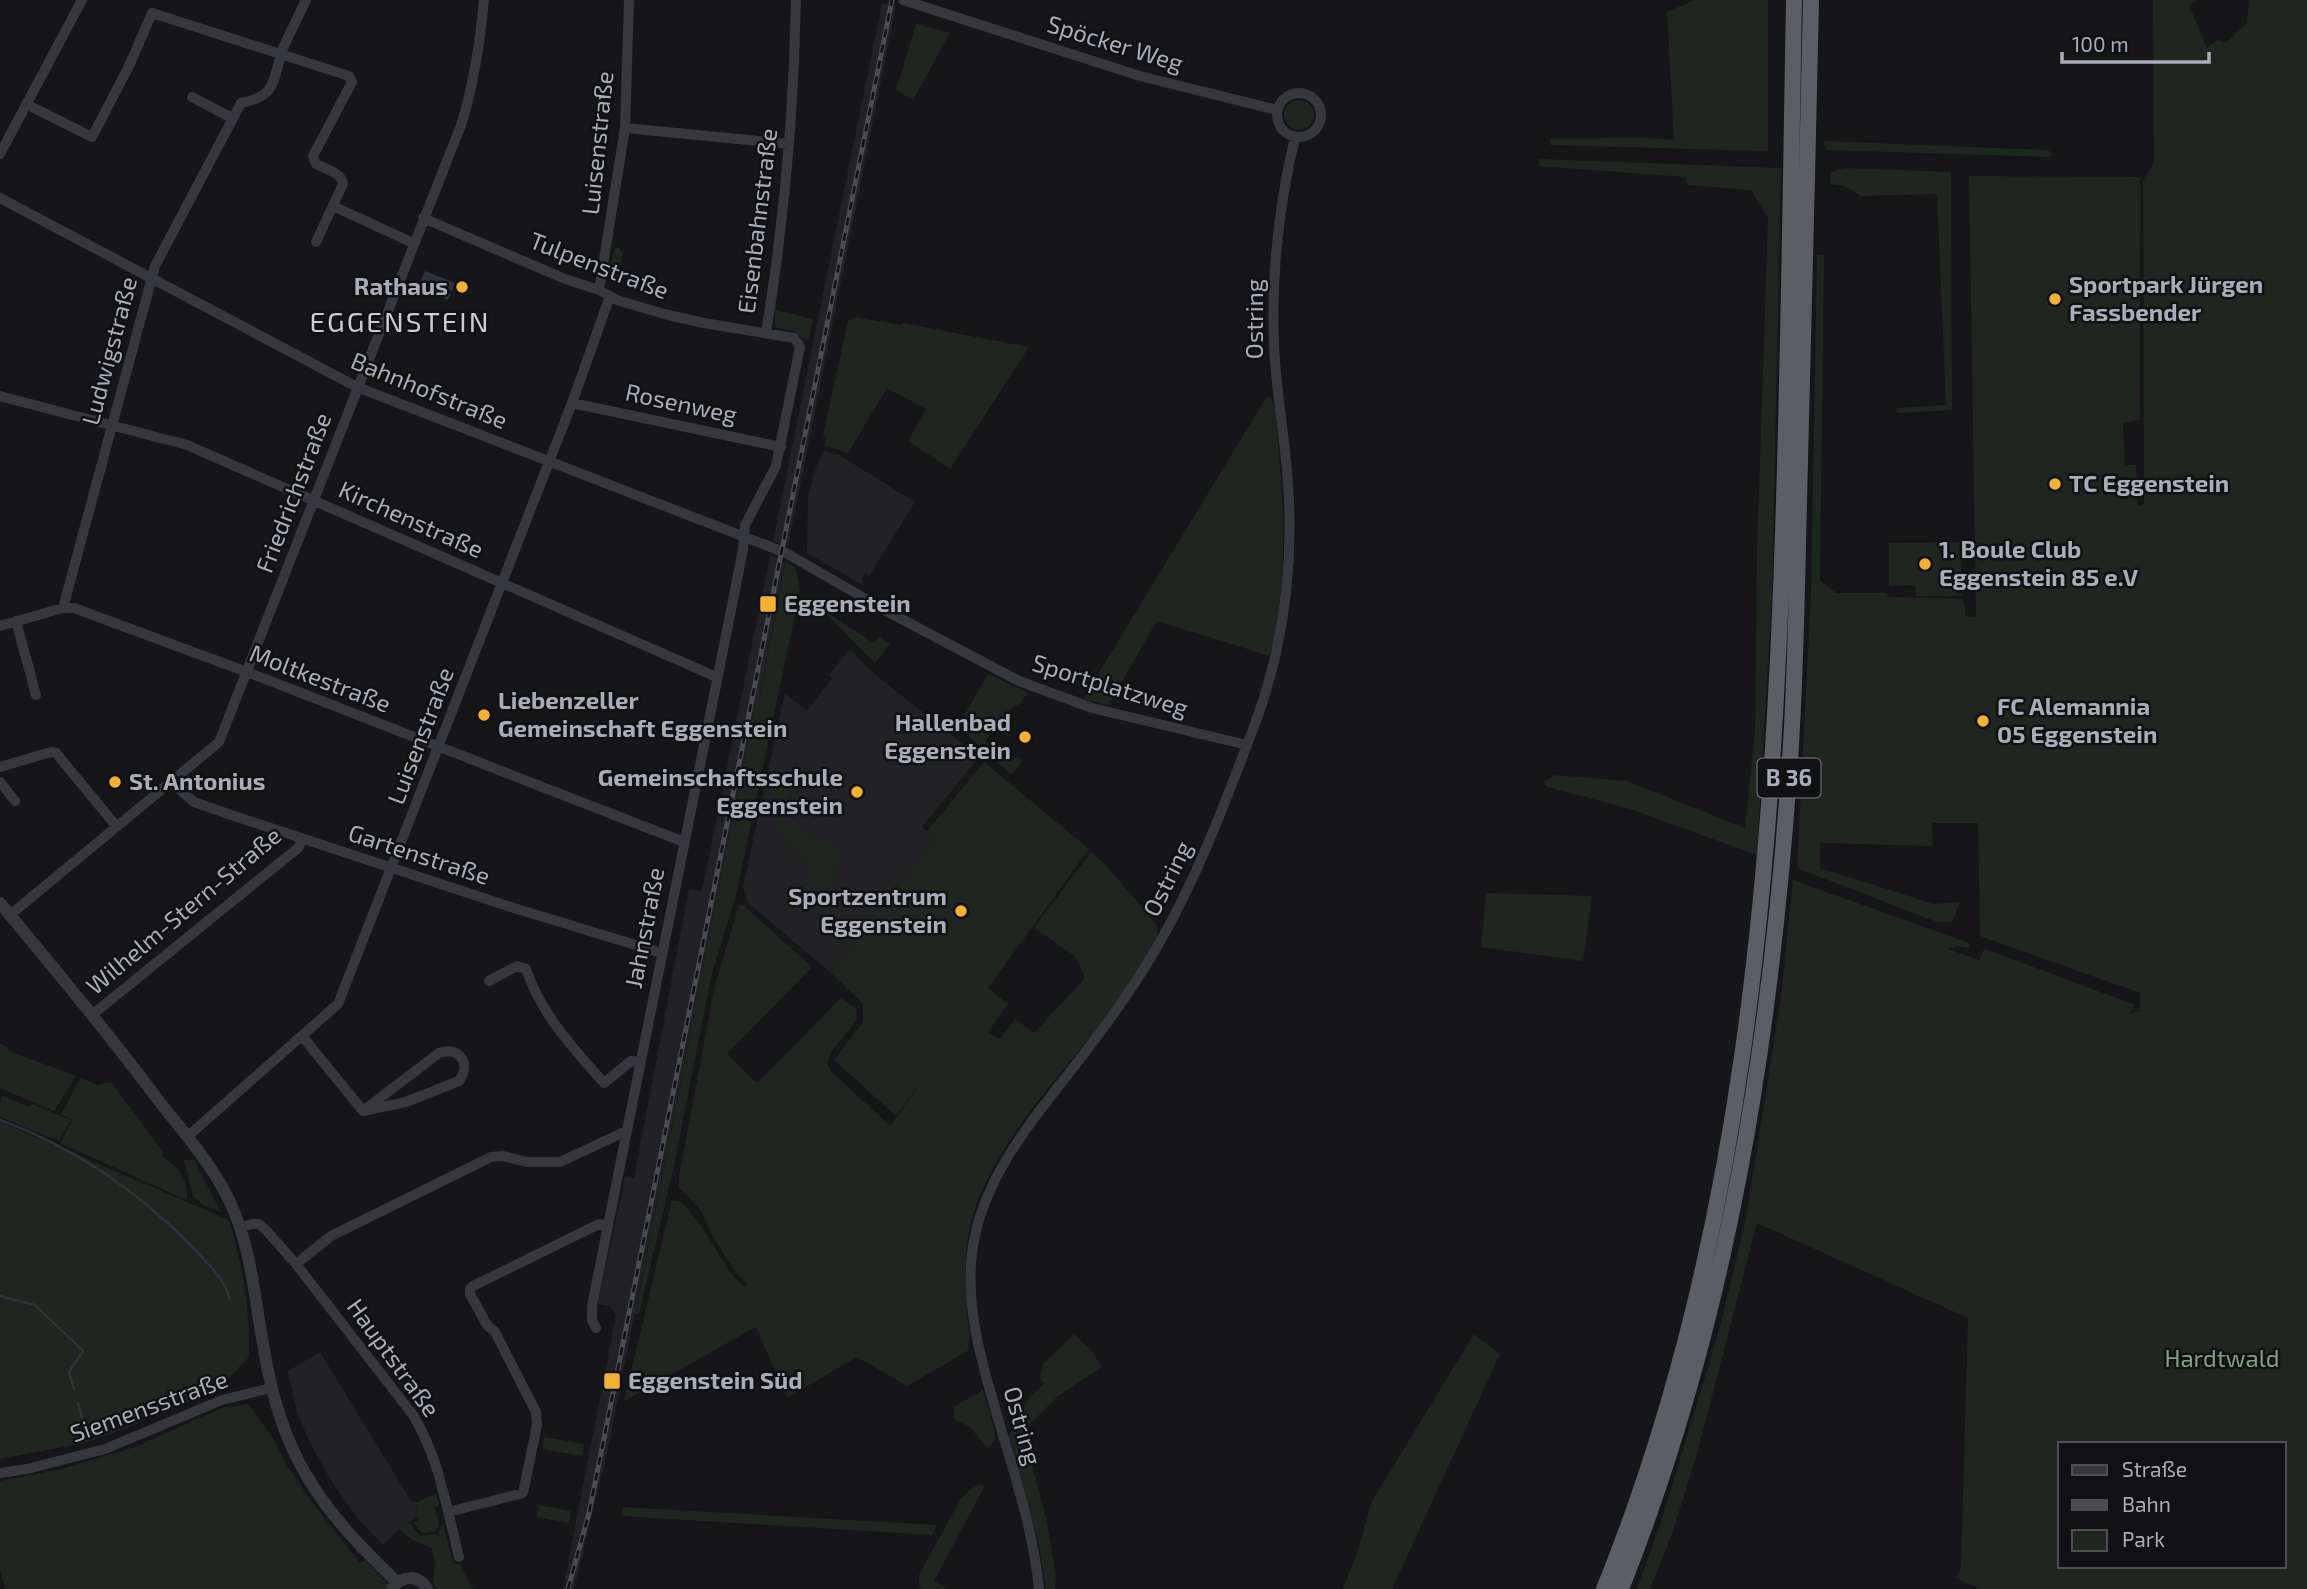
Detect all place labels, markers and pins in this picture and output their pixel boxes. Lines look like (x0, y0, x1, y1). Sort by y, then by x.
place label: Sportpark Jürgen Fassbender (2069, 269, 2263, 326)
place label: Rathaus (354, 271, 448, 300)
marker: Rathaus (454, 279, 470, 295)
marker: Sportpark Jürgen Fassbender (2047, 291, 2063, 307)
place label: TC Eggenstein (2069, 468, 2229, 497)
marker: TC Eggenstein (2047, 476, 2063, 492)
place label: 1. Boule Club Eggenstein 85 e.V (1939, 534, 2139, 591)
marker: 1. Boule Club Eggenstein 85 e.V (1917, 556, 1933, 572)
place label: Eggenstein (784, 588, 911, 617)
marker: Eggenstein (758, 594, 778, 614)
place label: Liebenzeller Gemeinschaft Eggenstein (498, 685, 787, 742)
place label: FC Alemannia 05 Eggenstein (1997, 691, 2157, 748)
marker: Liebenzeller Gemeinschaft Eggenstein (476, 707, 492, 723)
place label: Hallenbad Eggenstein (884, 707, 1011, 764)
marker: FC Alemannia 05 Eggenstein (1975, 713, 1991, 729)
marker: Hallenbad Eggenstein (1017, 729, 1033, 745)
place label: Gemeinschaftsschule Eggenstein (598, 762, 843, 819)
place label: St. Antonius (129, 766, 265, 795)
marker: St. Antonius (107, 774, 123, 790)
marker: Gemeinschaftsschule Eggenstein (849, 784, 865, 800)
place label: Sportzentrum Eggenstein (788, 881, 947, 938)
marker: Sportzentrum Eggenstein (953, 903, 969, 919)
place label: Eggenstein Süd (628, 1365, 803, 1394)
marker: Eggenstein Süd (602, 1371, 622, 1391)

